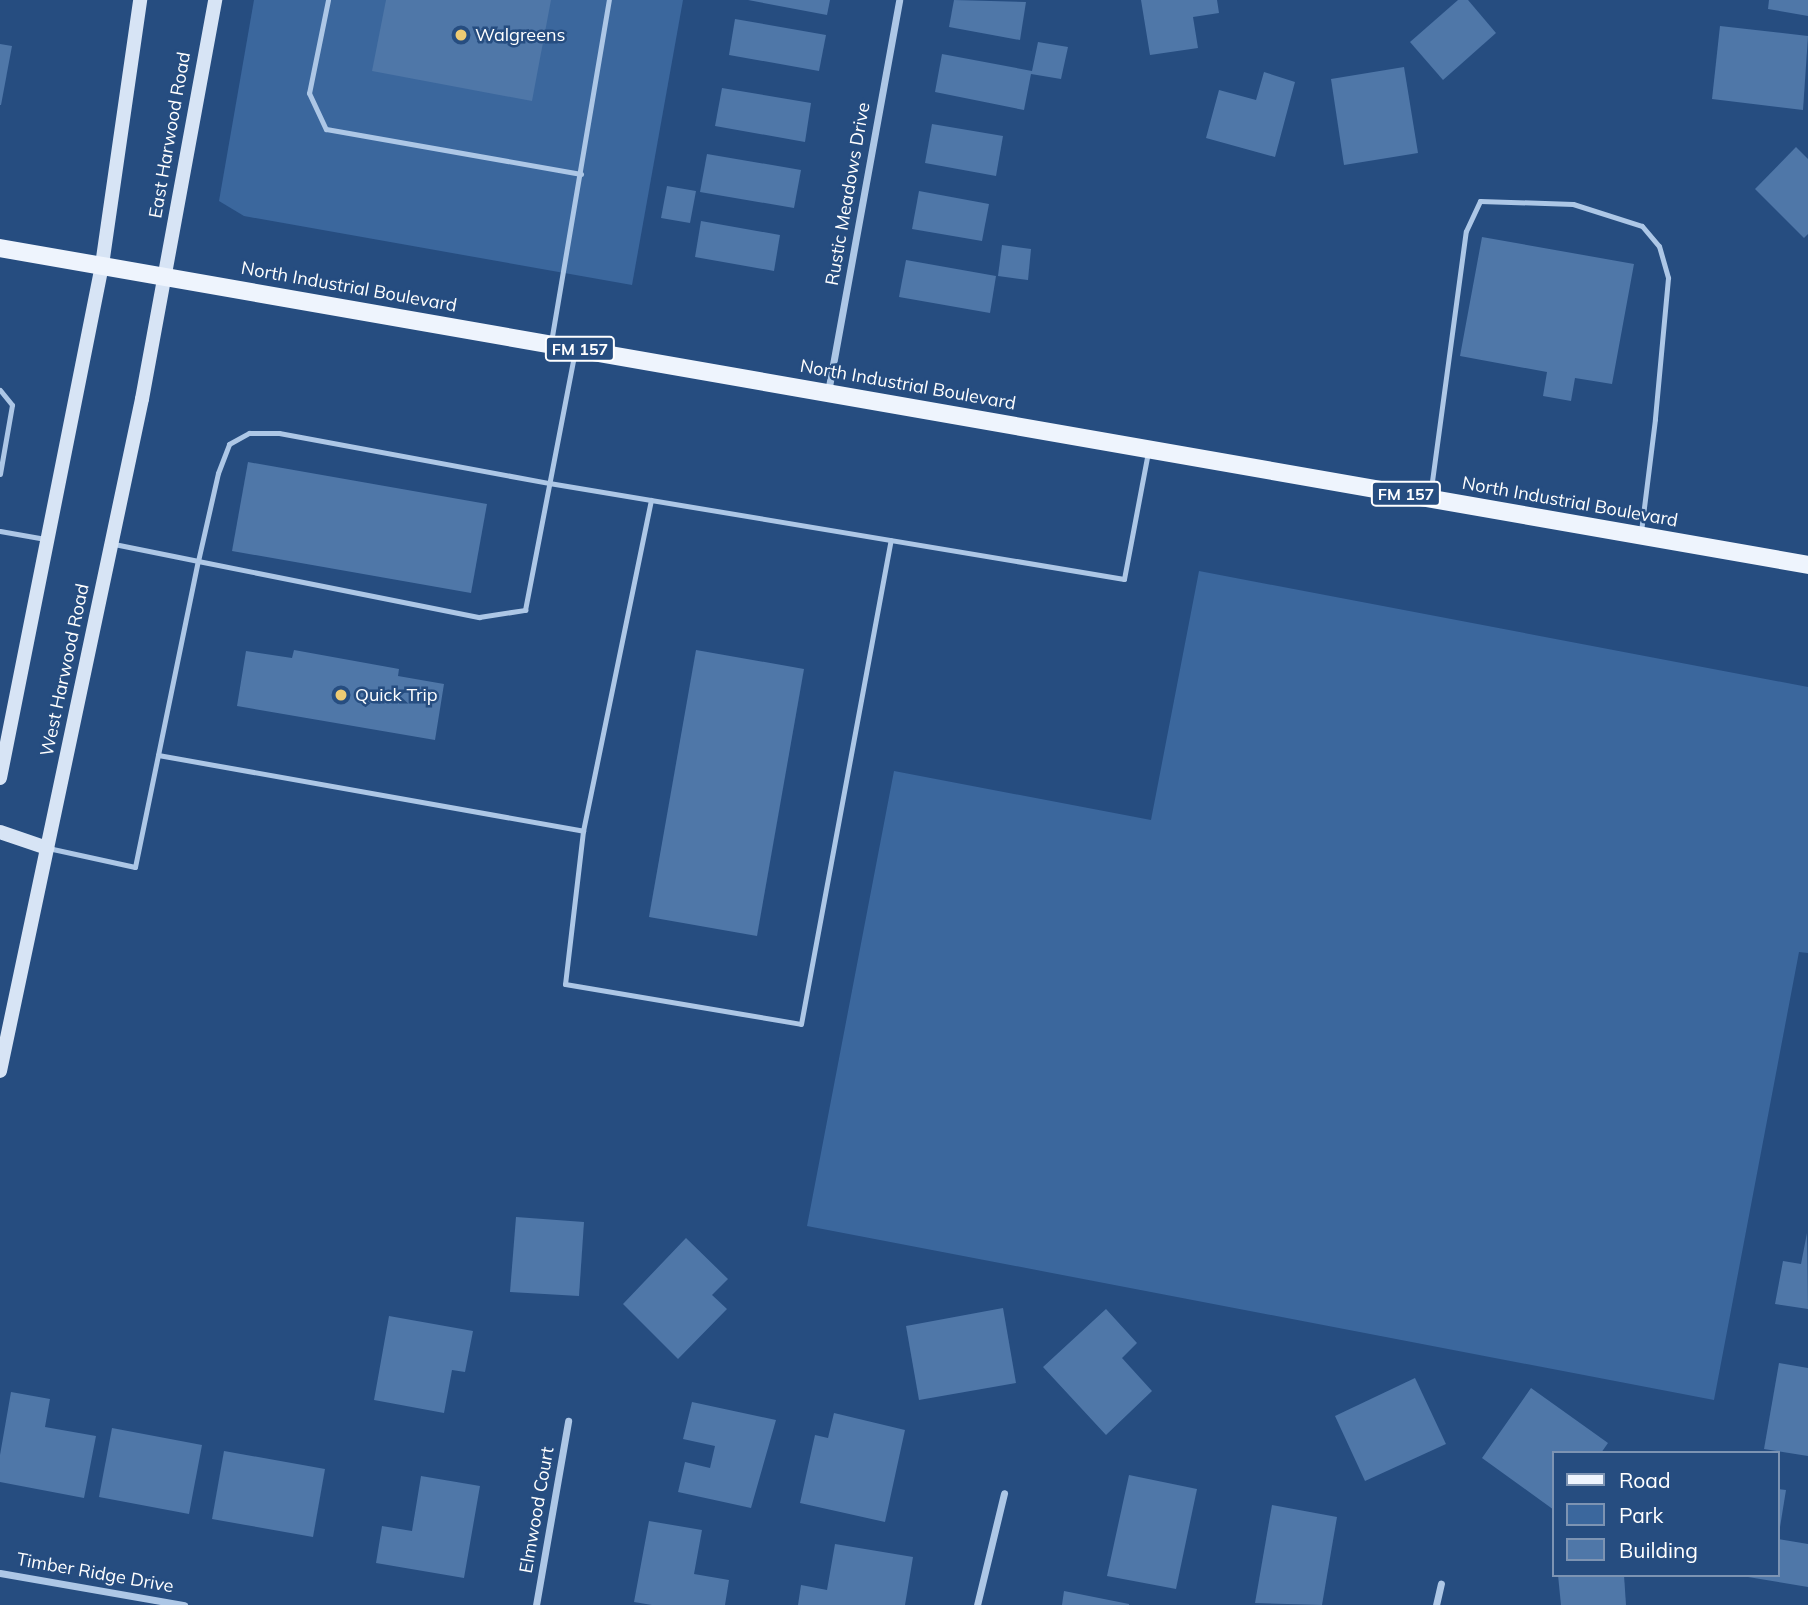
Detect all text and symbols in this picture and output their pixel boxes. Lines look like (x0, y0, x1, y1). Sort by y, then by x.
place label: Walgreens (475, 24, 565, 46)
marker: Walgreens (453, 27, 469, 43)
street label: East Harwood Road (145, 50, 195, 220)
street label: Rustic Meadows Drive (821, 101, 875, 287)
street label: North Industrial Boulevard (239, 257, 459, 317)
road number: FM 157 (543, 336, 617, 362)
street label: North Industrial Boulevard (798, 355, 1018, 415)
street label: North Industrial Boulevard (1460, 472, 1680, 532)
road number: FM 157 (1369, 481, 1443, 506)
street label: West Harwood Road (36, 582, 94, 758)
place label: Quick Trip (355, 684, 438, 706)
marker: Quick Trip (333, 687, 349, 703)
street label: Elmwood Court (515, 1445, 559, 1575)
legend (1552, 1451, 1780, 1577)
text: Road (1619, 1467, 1670, 1493)
text: Park (1619, 1502, 1663, 1528)
text: Building (1619, 1537, 1698, 1563)
street label: Timber Ridge Drive (15, 1549, 175, 1597)

